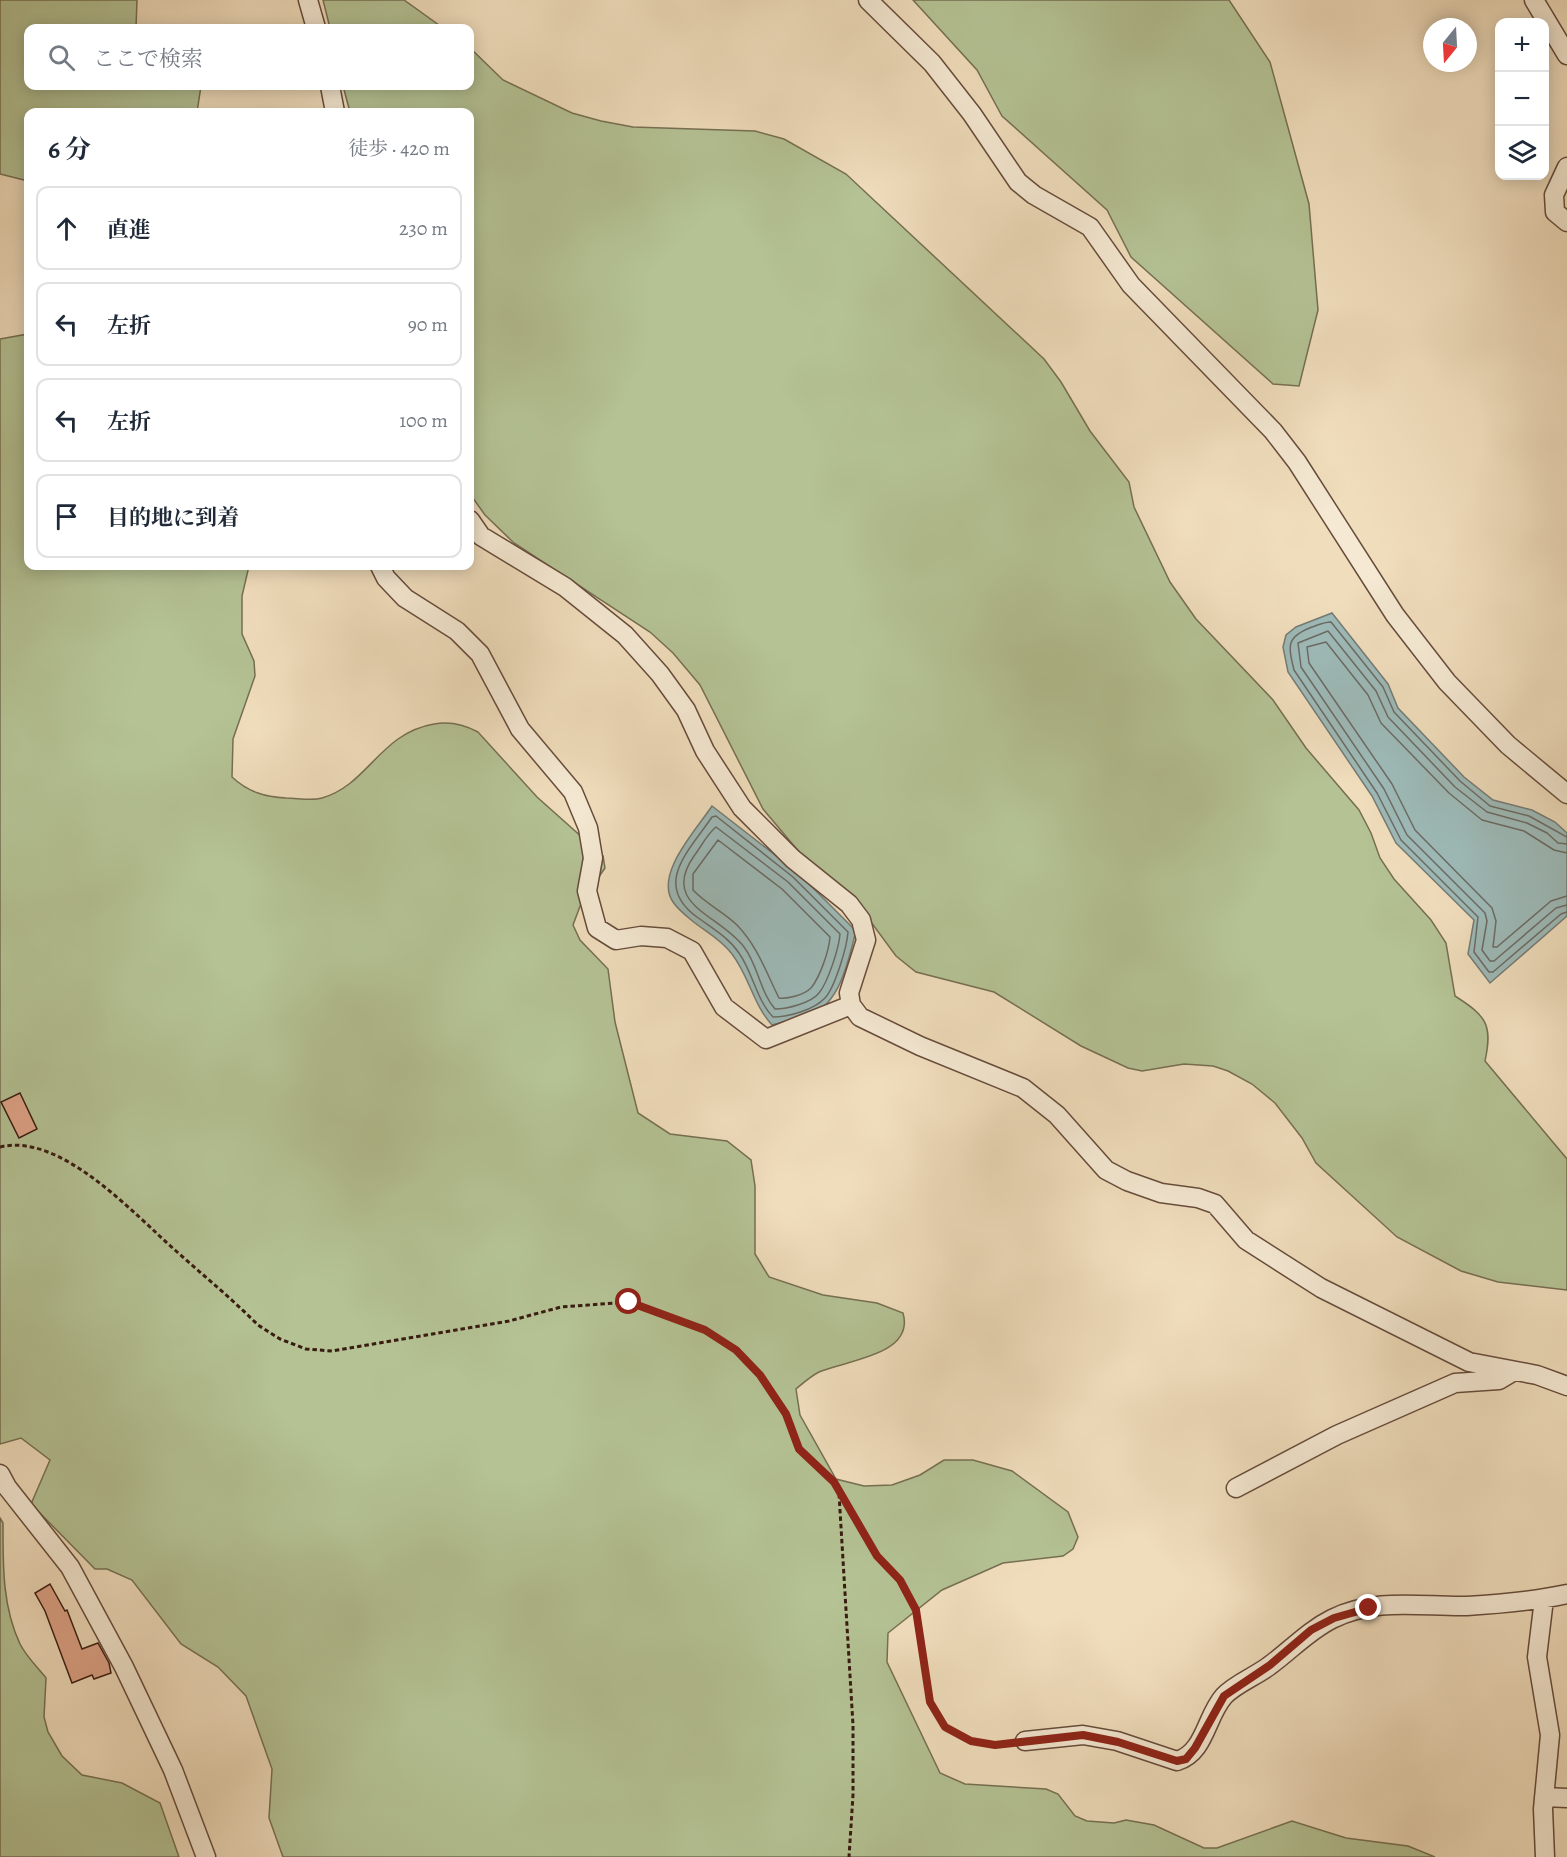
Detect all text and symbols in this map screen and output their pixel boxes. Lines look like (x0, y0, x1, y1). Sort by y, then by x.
north arrow (1423, 18, 1477, 72)
map controls (1495, 18, 1549, 180)
button: + (1495, 18, 1549, 72)
search box (24, 24, 474, 90)
icon: search (45, 41, 78, 74)
text: ここで検索 (93, 44, 203, 74)
button: − (1495, 72, 1549, 126)
button: layers (1495, 126, 1549, 180)
text: 6 分 (48, 132, 91, 167)
text: 徒歩 · 420 m (348, 135, 450, 162)
icon: ahead (50, 212, 83, 245)
text: 直進 (107, 215, 151, 245)
text: 230 m (399, 215, 448, 242)
icon: left (50, 308, 83, 341)
text: 左折 (107, 311, 151, 341)
text: 90 m (408, 311, 448, 338)
icon: left (50, 404, 83, 437)
text: 左折 (107, 407, 151, 437)
text: 100 m (399, 407, 448, 434)
icon: arrive (50, 500, 83, 533)
text: 目的地に到着 (107, 503, 239, 533)
route start (615, 1288, 641, 1314)
route end (1355, 1594, 1381, 1620)

